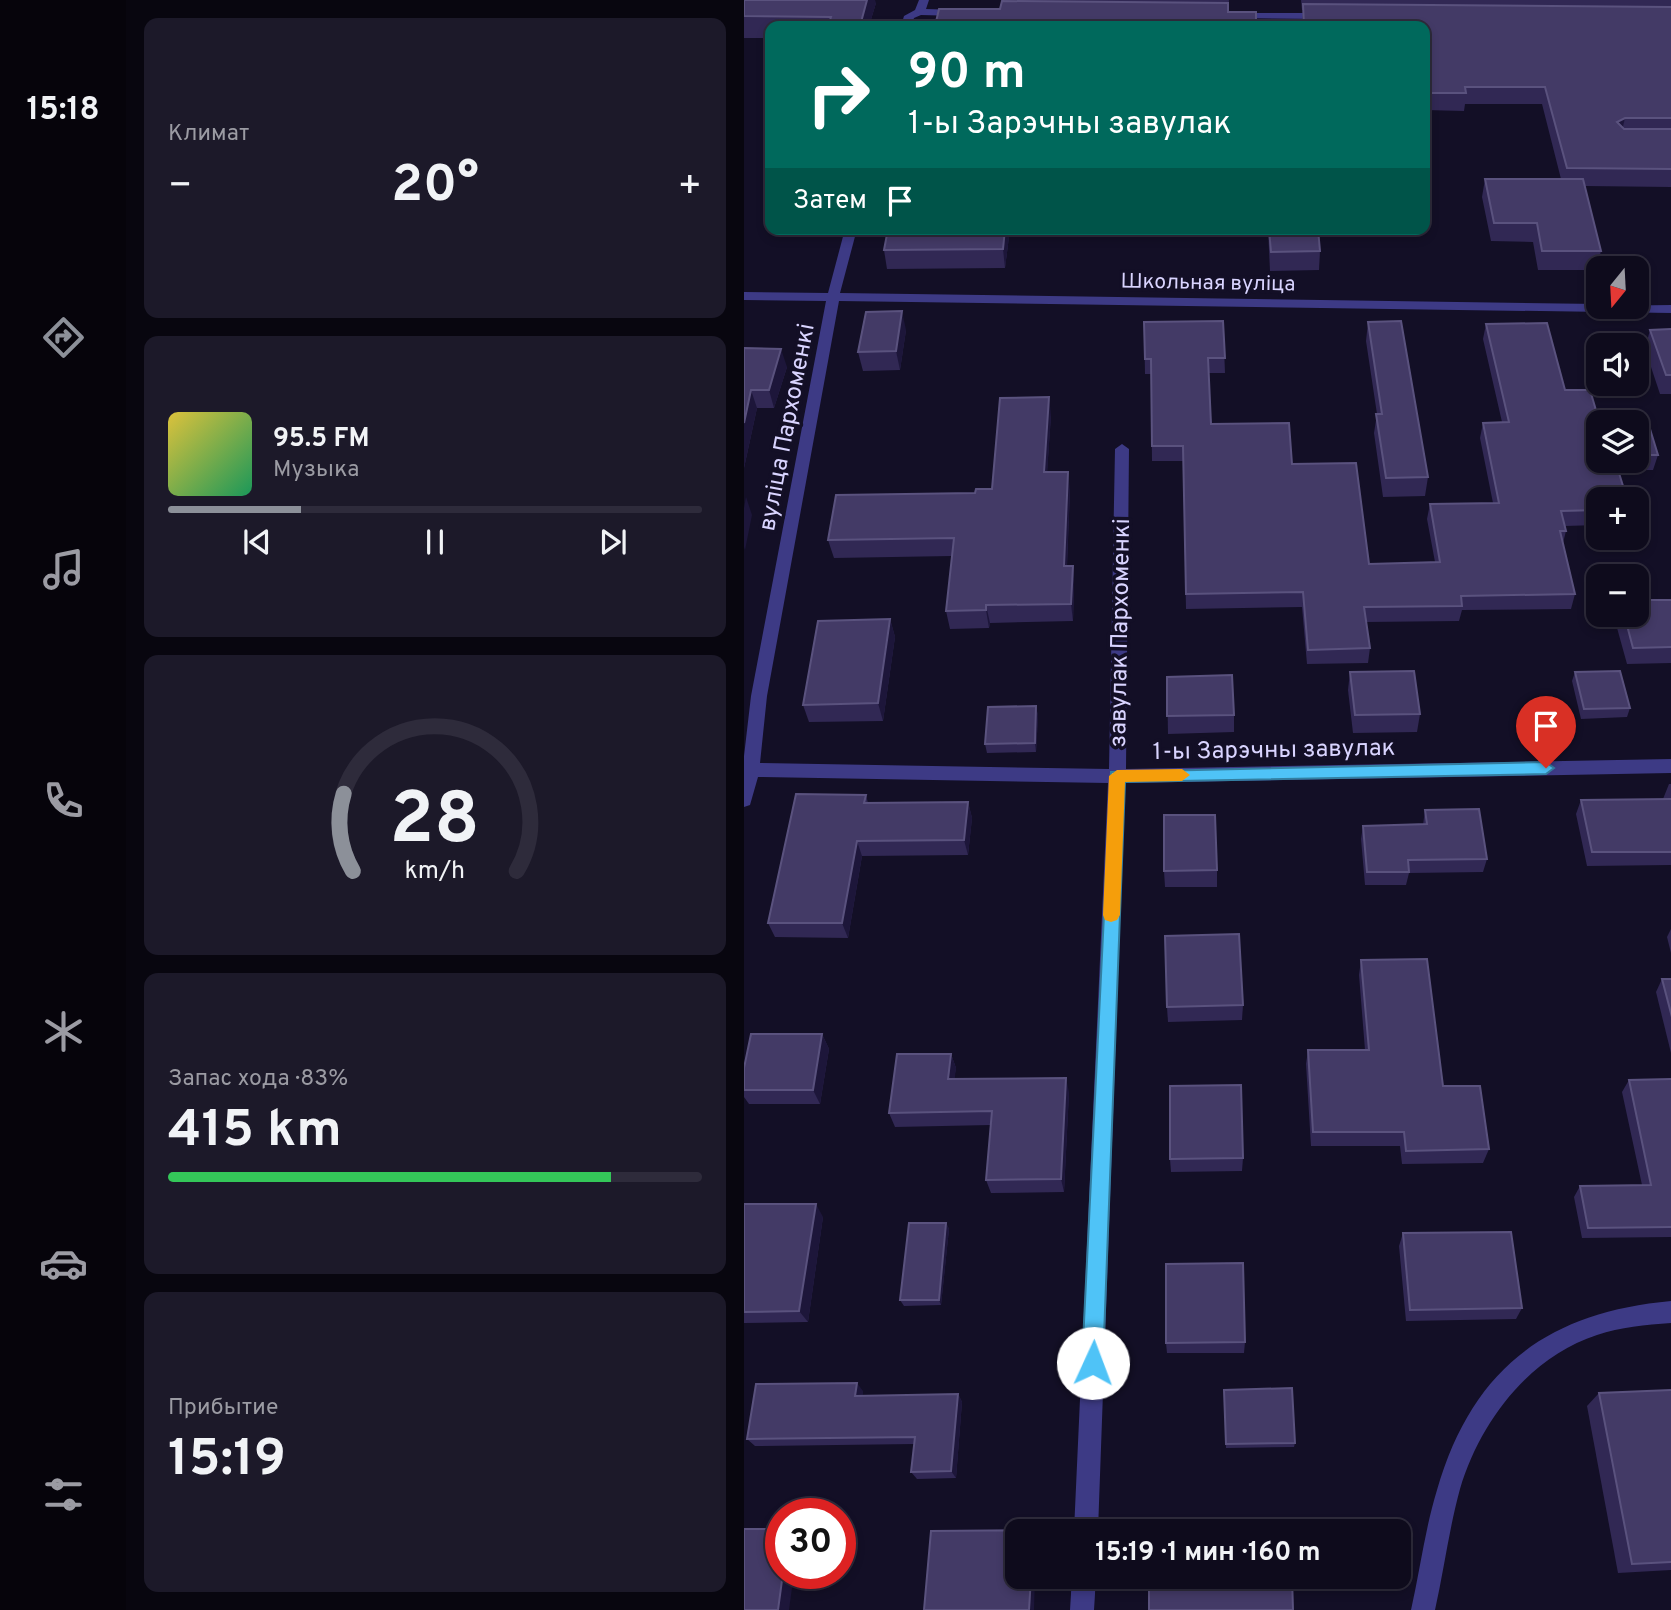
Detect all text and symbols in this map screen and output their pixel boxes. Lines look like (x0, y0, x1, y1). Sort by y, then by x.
text: 90 m (908, 44, 1026, 106)
icon: right (793, 49, 884, 140)
text: 15:18 (26, 91, 100, 131)
text: 1-ы Зарэчны завулак (908, 105, 1232, 145)
text: Климат (168, 120, 249, 149)
text: 20° (391, 154, 479, 220)
text: − (168, 163, 193, 212)
text: + (677, 163, 702, 212)
icon: arrive (881, 182, 919, 220)
text: Затем (793, 185, 867, 218)
north arrow (1586, 256, 1649, 318)
map controls (1586, 256, 1649, 627)
street label: Школьная вуліца (1120, 268, 1296, 299)
icon: directions (39, 313, 88, 362)
street label: вуліца Пархоменкі (753, 321, 823, 534)
button: sound (1586, 333, 1649, 396)
button: layers (1586, 410, 1649, 473)
text: 95.5 FM (273, 423, 370, 456)
text: Музыка (273, 456, 359, 485)
button: + (1586, 487, 1649, 550)
street label: завулак Пархоменкі (1104, 518, 1138, 748)
icon: previous (238, 523, 276, 561)
icon: pause (416, 523, 454, 561)
icon: next (594, 523, 632, 561)
icon: music (39, 545, 88, 594)
button: − (1586, 564, 1649, 627)
pin (1516, 696, 1576, 768)
icon: arrive (1527, 707, 1565, 745)
street label: 1-ы Зарэчны завулак (1152, 734, 1396, 768)
icon: phone (39, 776, 88, 825)
text: 28 (390, 777, 480, 869)
text: km/h (405, 856, 465, 888)
icon: climate (39, 1007, 88, 1056)
text: Запас хода · 83% (168, 1065, 348, 1094)
text: 415 km (168, 1099, 342, 1165)
icon: car (39, 1239, 88, 1288)
position arrow (1056, 1326, 1130, 1400)
text: Прибытие (168, 1394, 278, 1423)
text: 15:19 (168, 1428, 286, 1494)
icon: filters (39, 1470, 88, 1519)
speed limit sign: 30 (765, 1498, 856, 1589)
text: 15:19 · 1 мин · 160 m (1095, 1537, 1321, 1570)

